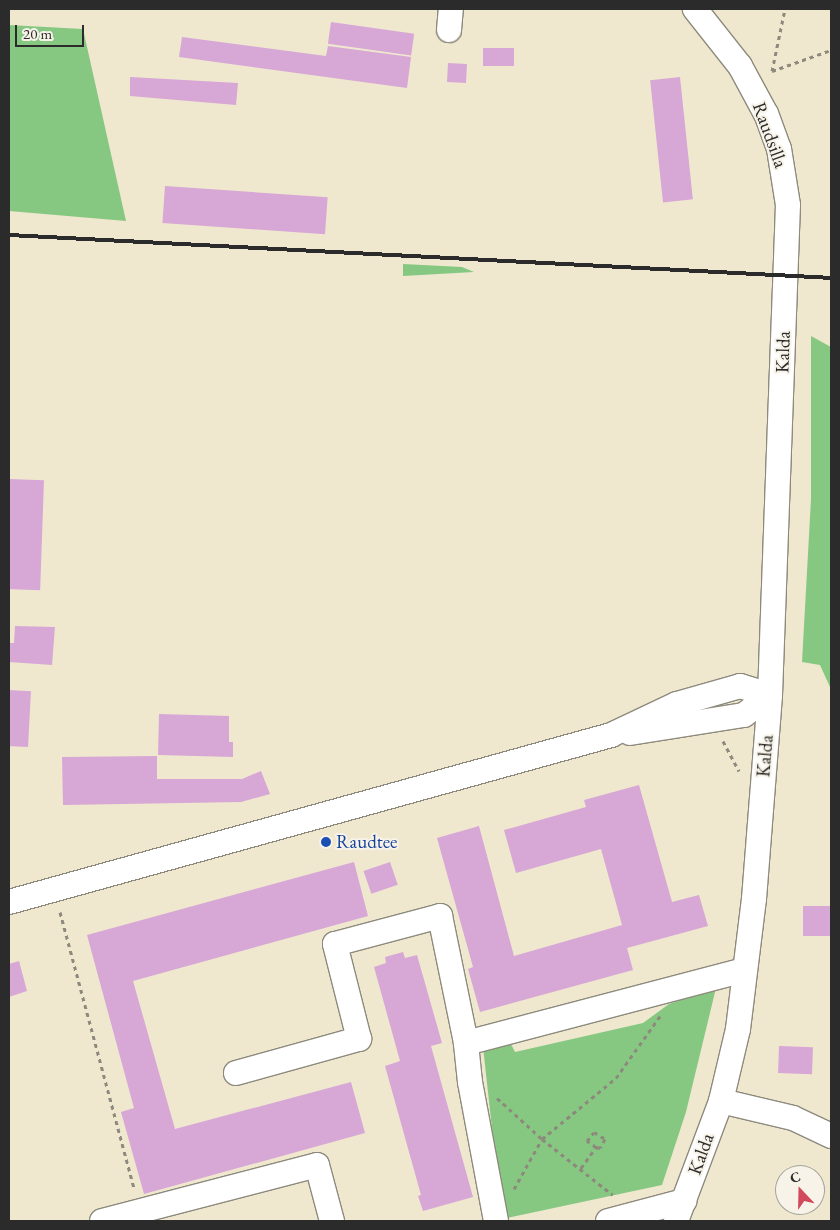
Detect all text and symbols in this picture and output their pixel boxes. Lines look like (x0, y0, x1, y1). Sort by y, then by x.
scale bar (18, 15, 86, 47)
text: 20 m (23, 24, 52, 43)
street label: Raudsilla (748, 99, 792, 171)
street label: Kalda (771, 330, 795, 374)
street label: Kalda (752, 734, 778, 778)
place label: Raudtee (336, 831, 397, 853)
marker: Raudtee (320, 836, 332, 848)
street label: Kalda (683, 1130, 719, 1178)
north arrow (775, 1165, 825, 1215)
text: С (787, 1167, 803, 1187)

